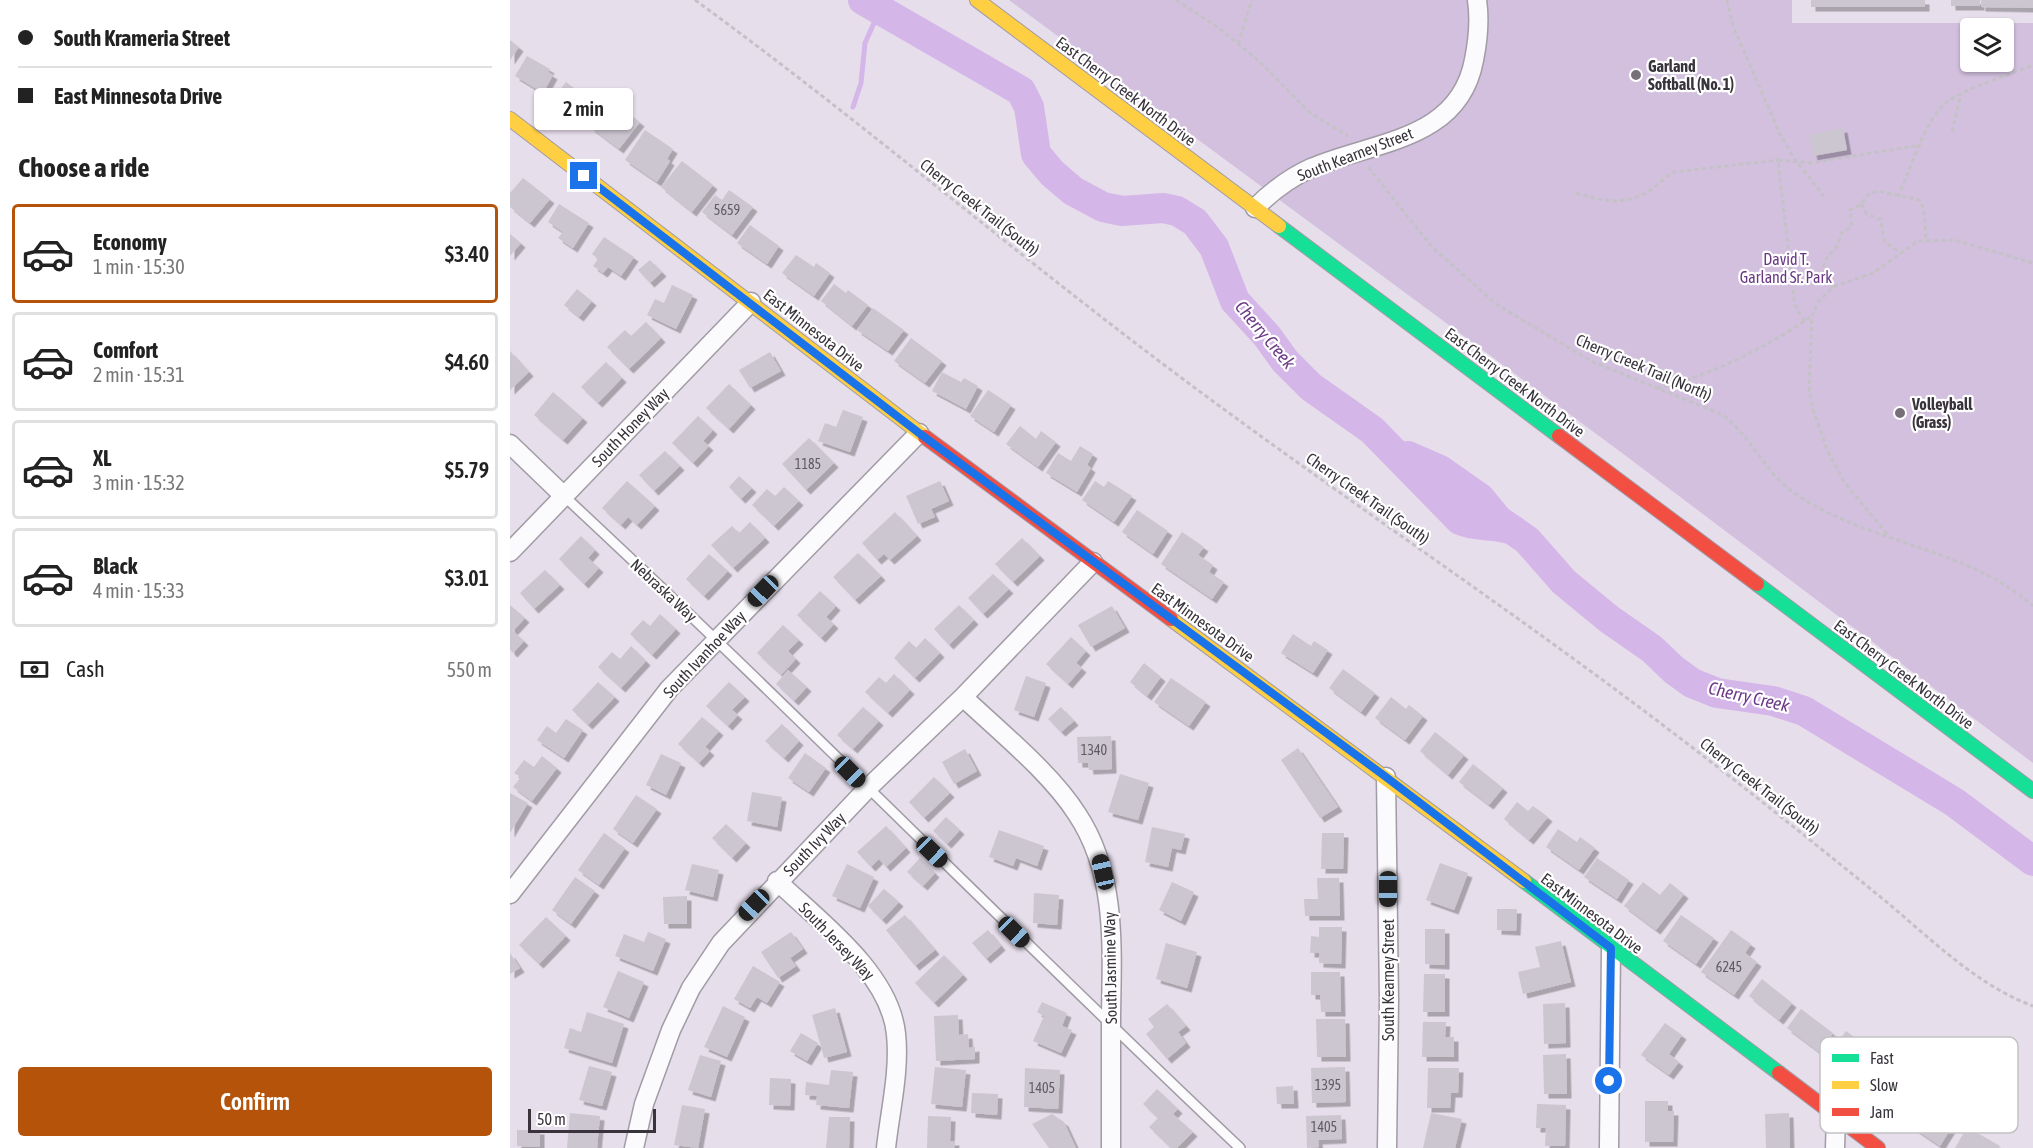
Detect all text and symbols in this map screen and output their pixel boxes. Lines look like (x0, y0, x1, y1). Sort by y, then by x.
map controls (1960, 18, 2014, 72)
button: layers (1960, 18, 2014, 72)
text: South Krameria Street (54, 25, 230, 51)
street label: East Cherry Creek North Drive (1052, 33, 1199, 150)
place label: Garland Softball (No. 1) (1648, 57, 1734, 93)
marker: Garland Softball (No. 1) (1629, 68, 1643, 82)
text: East Minnesota Drive (54, 83, 222, 109)
callout: 2 min (535, 89, 634, 131)
text: 2 min (563, 97, 604, 120)
street label: South Kearney Street (1295, 124, 1416, 185)
text: Choose a ride (18, 152, 150, 183)
street label: Cherry Creek Trail (South) (916, 155, 1043, 260)
route end (570, 162, 597, 189)
house number: 5659 (714, 202, 740, 218)
icon: car (21, 227, 75, 281)
text: Economy (93, 229, 167, 255)
text: $3.40 (445, 241, 489, 267)
park label: David T. Garland Sr. Park (1740, 250, 1832, 286)
text: 1 min · 15:30 (93, 255, 185, 278)
street label: East Minnesota Drive (760, 285, 868, 375)
water label: Cherry Creek (1231, 296, 1301, 374)
street label: East Cherry Creek North Drive (1441, 324, 1588, 441)
street label: Cherry Creek Trail (North) (1573, 330, 1715, 405)
icon: car (21, 335, 75, 389)
text: Comfort (93, 337, 158, 363)
text: $4.60 (445, 349, 489, 375)
text: 2 min · 15:31 (93, 363, 185, 386)
street label: South Honey Way (588, 384, 673, 471)
place label: Volleyball (Grass) (1911, 395, 1973, 431)
marker: Volleyball (Grass) (1893, 406, 1907, 420)
icon: car (21, 443, 75, 497)
text: XL (93, 445, 111, 471)
street label: Cherry Creek Trail (South) (1302, 449, 1433, 548)
house number: 1185 (795, 456, 821, 472)
text: $5.79 (445, 457, 489, 483)
text: 3 min · 15:32 (93, 471, 185, 494)
icon: car (21, 551, 75, 605)
text: Black (93, 553, 137, 579)
street label: Nebraska Way (627, 555, 701, 626)
text: $3.01 (445, 565, 489, 591)
car (744, 572, 782, 610)
text: 4 min · 15:33 (93, 579, 185, 602)
street label: East Minnesota Drive (1148, 579, 1258, 665)
street label: South Ivanhoe Way (659, 607, 750, 702)
street label: East Cherry Creek North Drive (1830, 616, 1977, 733)
icon: cash (18, 653, 51, 686)
text: Cash (66, 656, 105, 682)
text: 550 m (447, 658, 492, 681)
water label: Cherry Creek (1707, 677, 1793, 716)
street label: Cherry Creek Trail (South) (1696, 734, 1823, 839)
house number: 1340 (1081, 742, 1108, 758)
car (831, 753, 869, 791)
street label: South Ivy Way (779, 808, 850, 880)
car (913, 833, 951, 871)
car (1090, 852, 1116, 892)
street label: East Minnesota Drive (1538, 869, 1646, 957)
car (1379, 871, 1397, 907)
car (735, 886, 773, 924)
street label: South Jersey Way (795, 899, 879, 984)
street label: South Jasmine Way (1100, 911, 1121, 1024)
car (995, 913, 1033, 951)
street label: South Kearney Street (1379, 919, 1398, 1041)
house number: 6245 (1716, 959, 1742, 975)
legend (1820, 1037, 2018, 1133)
text: Fast (1870, 1049, 1894, 1067)
button: Confirm (18, 1067, 492, 1136)
route start (1595, 1067, 1622, 1094)
text: Slow (1870, 1076, 1898, 1094)
house number: 1395 (1315, 1077, 1341, 1093)
house number: 1405 (1029, 1080, 1055, 1096)
text: Jam (1870, 1103, 1894, 1121)
scale bar (528, 1106, 656, 1134)
text: 50 m (537, 1110, 566, 1128)
house number: 1405 (1311, 1119, 1337, 1135)

